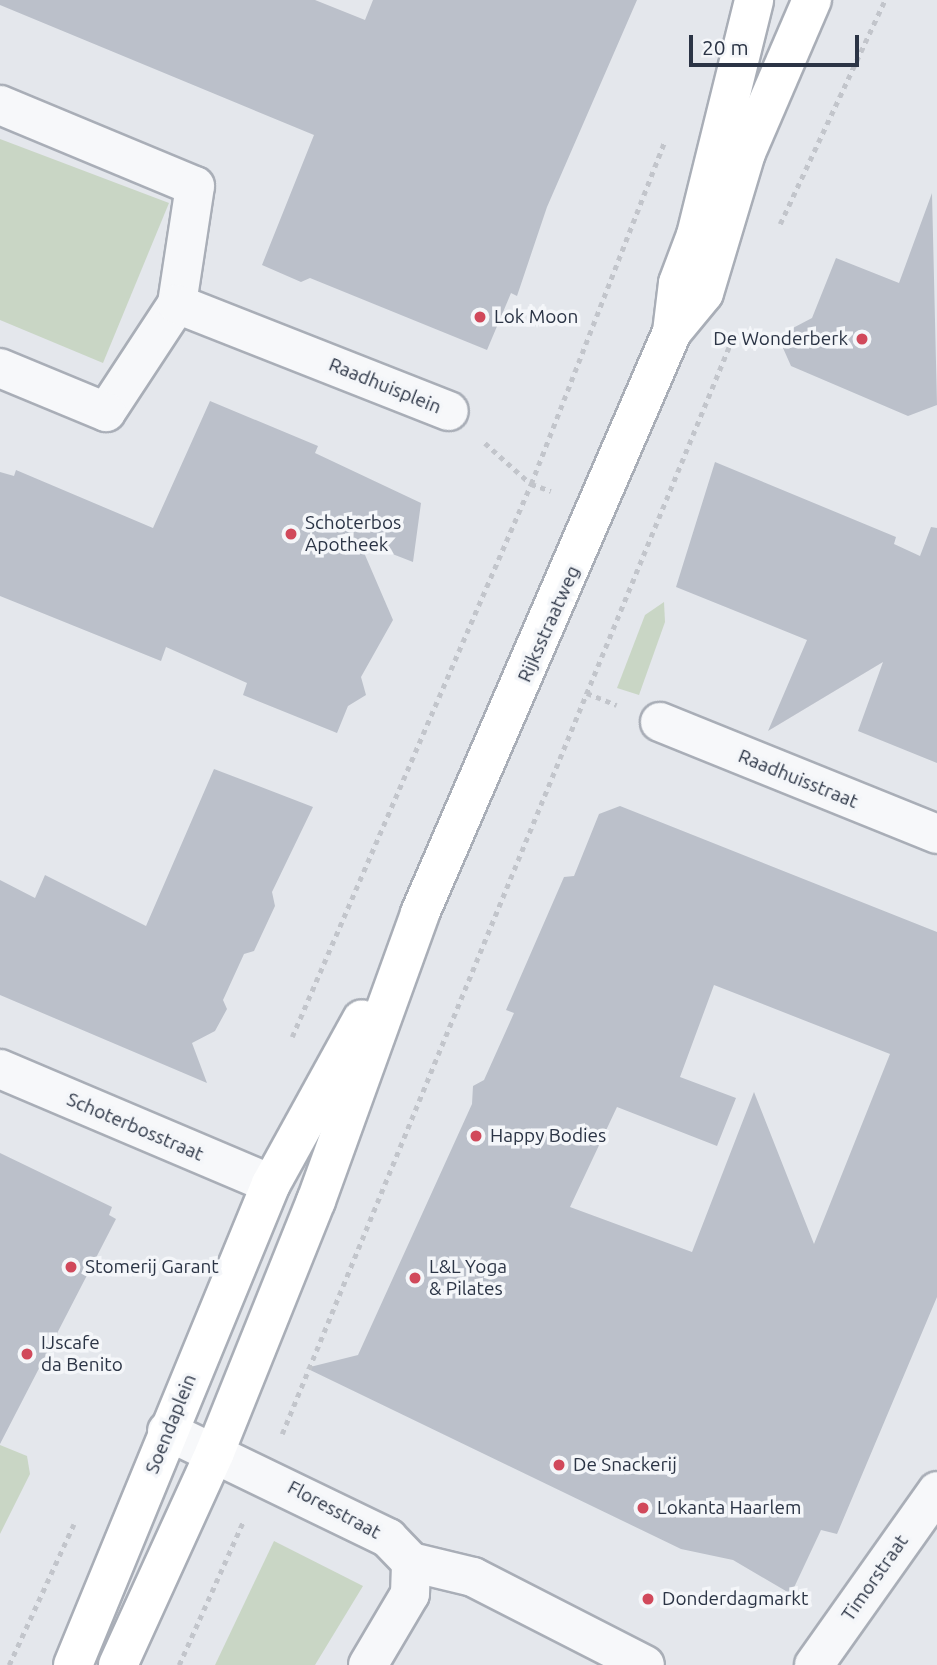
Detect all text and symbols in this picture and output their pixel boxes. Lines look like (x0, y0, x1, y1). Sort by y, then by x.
scale bar (692, 21, 862, 65)
text: 20 m (702, 35, 749, 59)
place label: Lok Moon (494, 306, 578, 328)
marker: Lok Moon (472, 309, 488, 325)
place label: De Wonderberk (713, 328, 848, 350)
marker: De Wonderberk (854, 331, 870, 347)
street label: Raadhuisplein (326, 353, 444, 419)
place label: Schoterbos Apotheek (305, 512, 401, 556)
marker: Schoterbos Apotheek (283, 526, 299, 542)
street label: Rijksstraatweg (513, 562, 585, 686)
street label: Raadhuisstraat (735, 745, 861, 813)
street label: Schoterbosstraat (63, 1088, 207, 1166)
place label: Happy Bodies (490, 1125, 606, 1147)
marker: Happy Bodies (468, 1128, 484, 1144)
place label: Stomerij Garant (85, 1256, 219, 1278)
place label: L&L Yoga & Pilates (429, 1256, 507, 1300)
marker: Stomerij Garant (63, 1259, 79, 1275)
marker: L&L Yoga & Pilates (407, 1270, 423, 1286)
place label: IJscafe da Benito (41, 1332, 123, 1376)
marker: IJscafe da Benito (19, 1346, 35, 1362)
street label: Soendaplein (141, 1371, 201, 1477)
place label: De Snackerij (573, 1454, 677, 1476)
marker: De Snackerij (551, 1457, 567, 1473)
street label: Floresstraat (284, 1476, 384, 1544)
place label: Lokanta Haarlem (657, 1497, 801, 1519)
marker: Lokanta Haarlem (635, 1500, 651, 1516)
street label: Timorstraat (837, 1530, 913, 1626)
place label: Donderdagmarkt (662, 1588, 808, 1610)
marker: Donderdagmarkt (640, 1591, 656, 1607)

